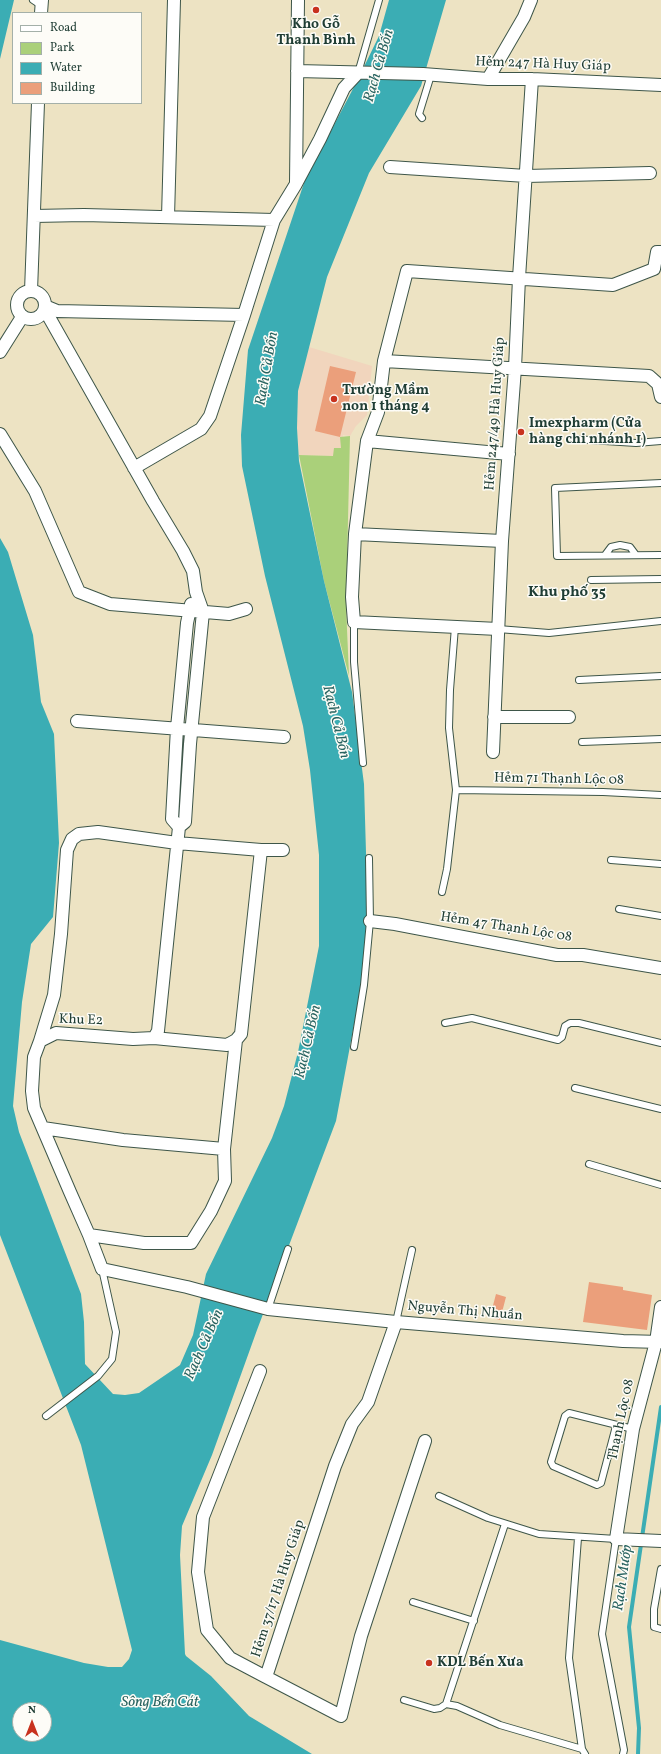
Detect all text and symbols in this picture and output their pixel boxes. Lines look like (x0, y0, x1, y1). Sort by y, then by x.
marker: Kho Gỗ Thanh Bình (311, 5, 321, 15)
legend (12, 12, 142, 104)
place label: Kho Gỗ Thanh Bình (276, 17, 356, 50)
text: Road (50, 20, 77, 36)
water label: Rạch Cả Bốn (361, 28, 399, 104)
text: Park (50, 40, 75, 56)
street label: Hẻm 247 Hà Huy Giáp (475, 54, 611, 76)
text: Water (50, 60, 82, 76)
text: Building (50, 80, 95, 96)
water label: Rạch Cả Bốn (253, 331, 283, 407)
street label: Hẻm 247/49 Hà Huy Giáp (482, 337, 510, 491)
place label: Trường Mầm non 1 tháng 4 (342, 383, 430, 416)
marker: Trường Mầm non 1 tháng 4 (329, 394, 339, 404)
place label: Imexpharm (Cửa hàng chi nhánh 1) (529, 416, 646, 448)
marker: Imexpharm (Cửa hàng chi nhánh 1) (516, 427, 526, 437)
district label: Khu phố 35 (528, 584, 606, 602)
water label: Rạch Cả Bốn (317, 684, 353, 760)
street label: Hẻm 71 Thạnh Lộc 08 (494, 770, 624, 790)
street label: Hẻm 47 Thạnh Lộc 08 (439, 909, 573, 947)
water label: Rạch Cả Bốn (292, 1004, 326, 1080)
street label: Khu E2 (58, 1012, 104, 1030)
street label: Nguyễn Thị Nhuần (407, 1299, 523, 1325)
water label: Rạch Cả Bốn (182, 1307, 228, 1383)
street label: Thạnh Lộc 08 (605, 1378, 639, 1462)
street label: Hẻm 37/17 Hà Huy Giáp (249, 1518, 309, 1660)
water label: Rạch Mướp (610, 1544, 638, 1612)
place label: KDL Bến Xưa (437, 1655, 524, 1671)
marker: KDL Bến Xưa (424, 1658, 434, 1668)
water label: Sông Bến Cát (121, 1694, 199, 1712)
north arrow (12, 1702, 52, 1742)
text: N (28, 1703, 36, 1718)

